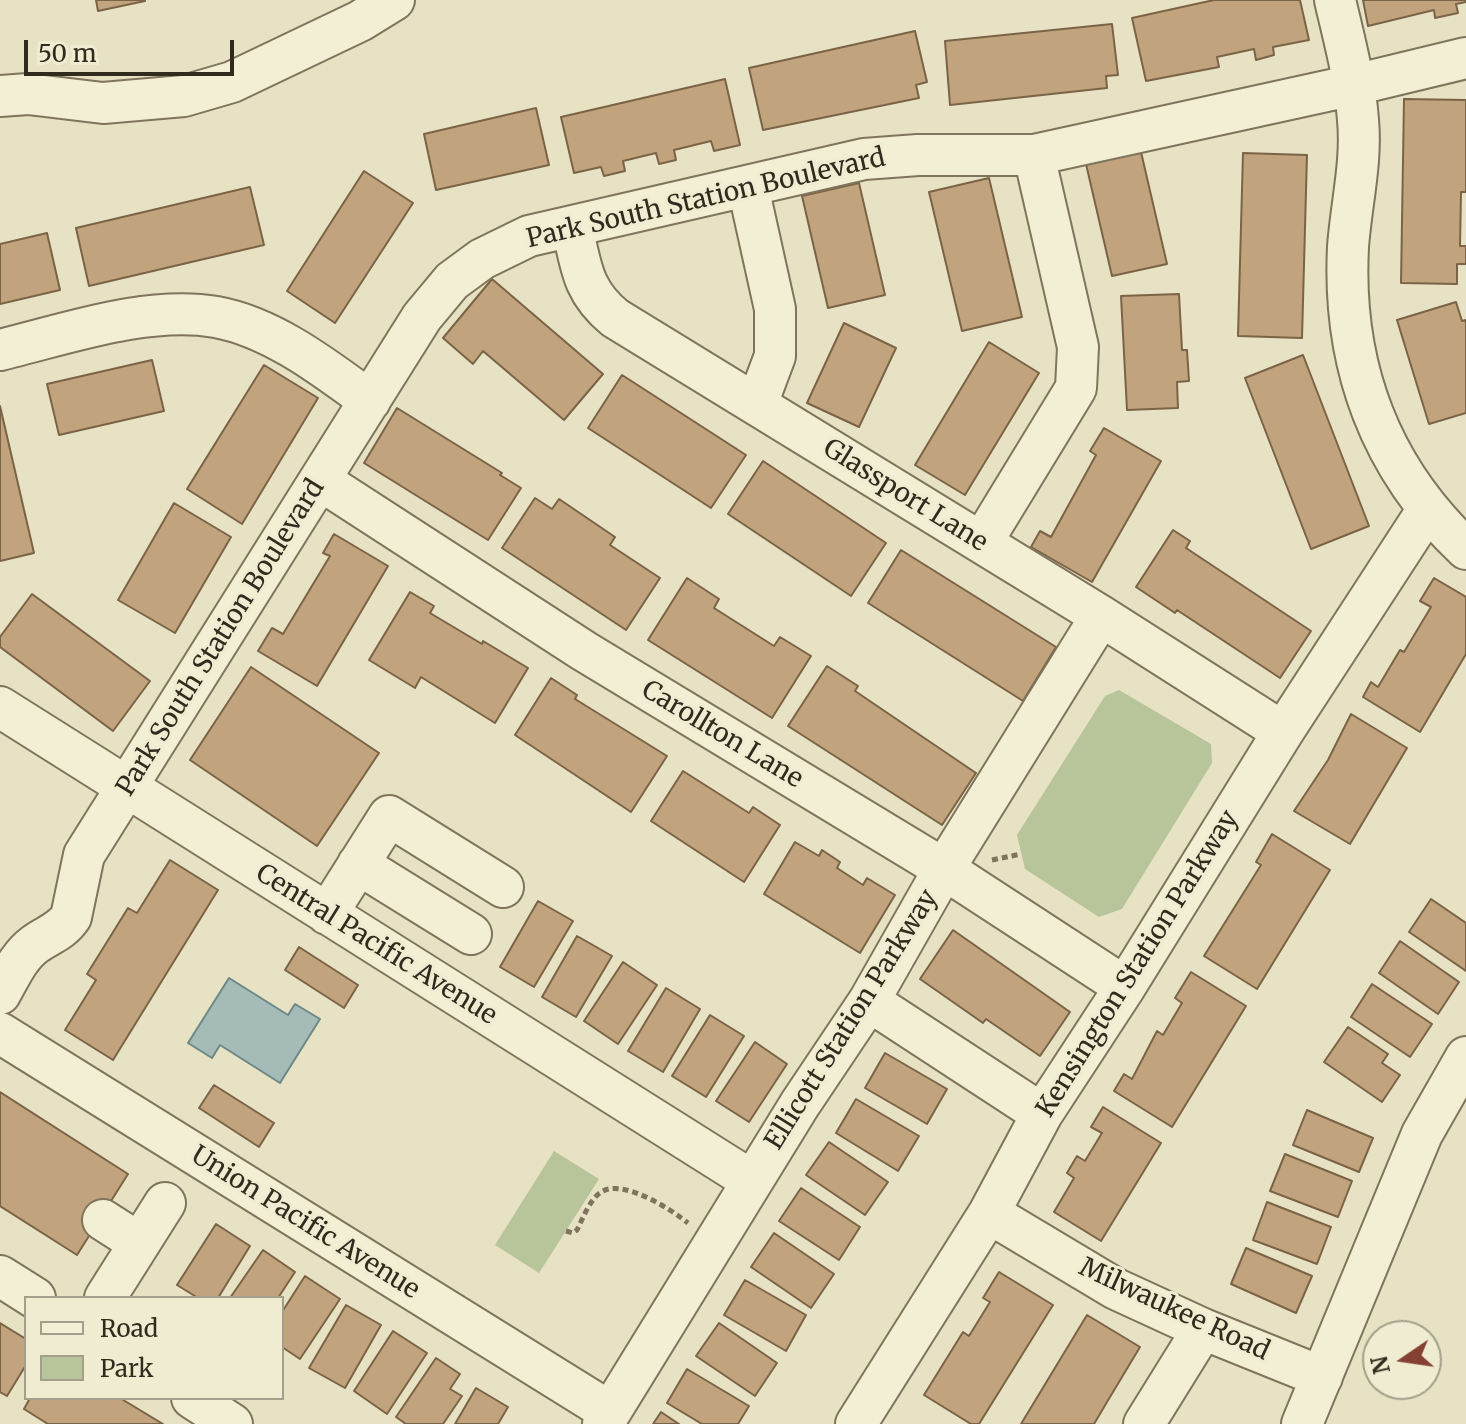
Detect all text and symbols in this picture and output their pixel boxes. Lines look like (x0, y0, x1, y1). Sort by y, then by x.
scale bar (28, 24, 238, 74)
text: 50 m (38, 38, 97, 69)
street label: Park South Station Boulevard (524, 143, 888, 255)
street label: Glassport Lane (817, 433, 993, 559)
street label: Park South Station Boulevard (111, 474, 331, 802)
street label: Carollton Lane (636, 675, 808, 795)
street label: Kensington Station Parkway (1031, 805, 1245, 1123)
street label: Central Pacific Avenue (250, 858, 502, 1032)
street label: Ellicott Station Parkway (759, 884, 945, 1156)
street label: Union Pacific Avenue (185, 1140, 425, 1306)
street label: Milwaukee Road (1074, 1252, 1274, 1368)
legend (24, 1296, 284, 1400)
text: Road (100, 1313, 158, 1344)
north arrow (1362, 1320, 1442, 1400)
text: Park (100, 1353, 153, 1384)
text: N (1365, 1353, 1396, 1377)

